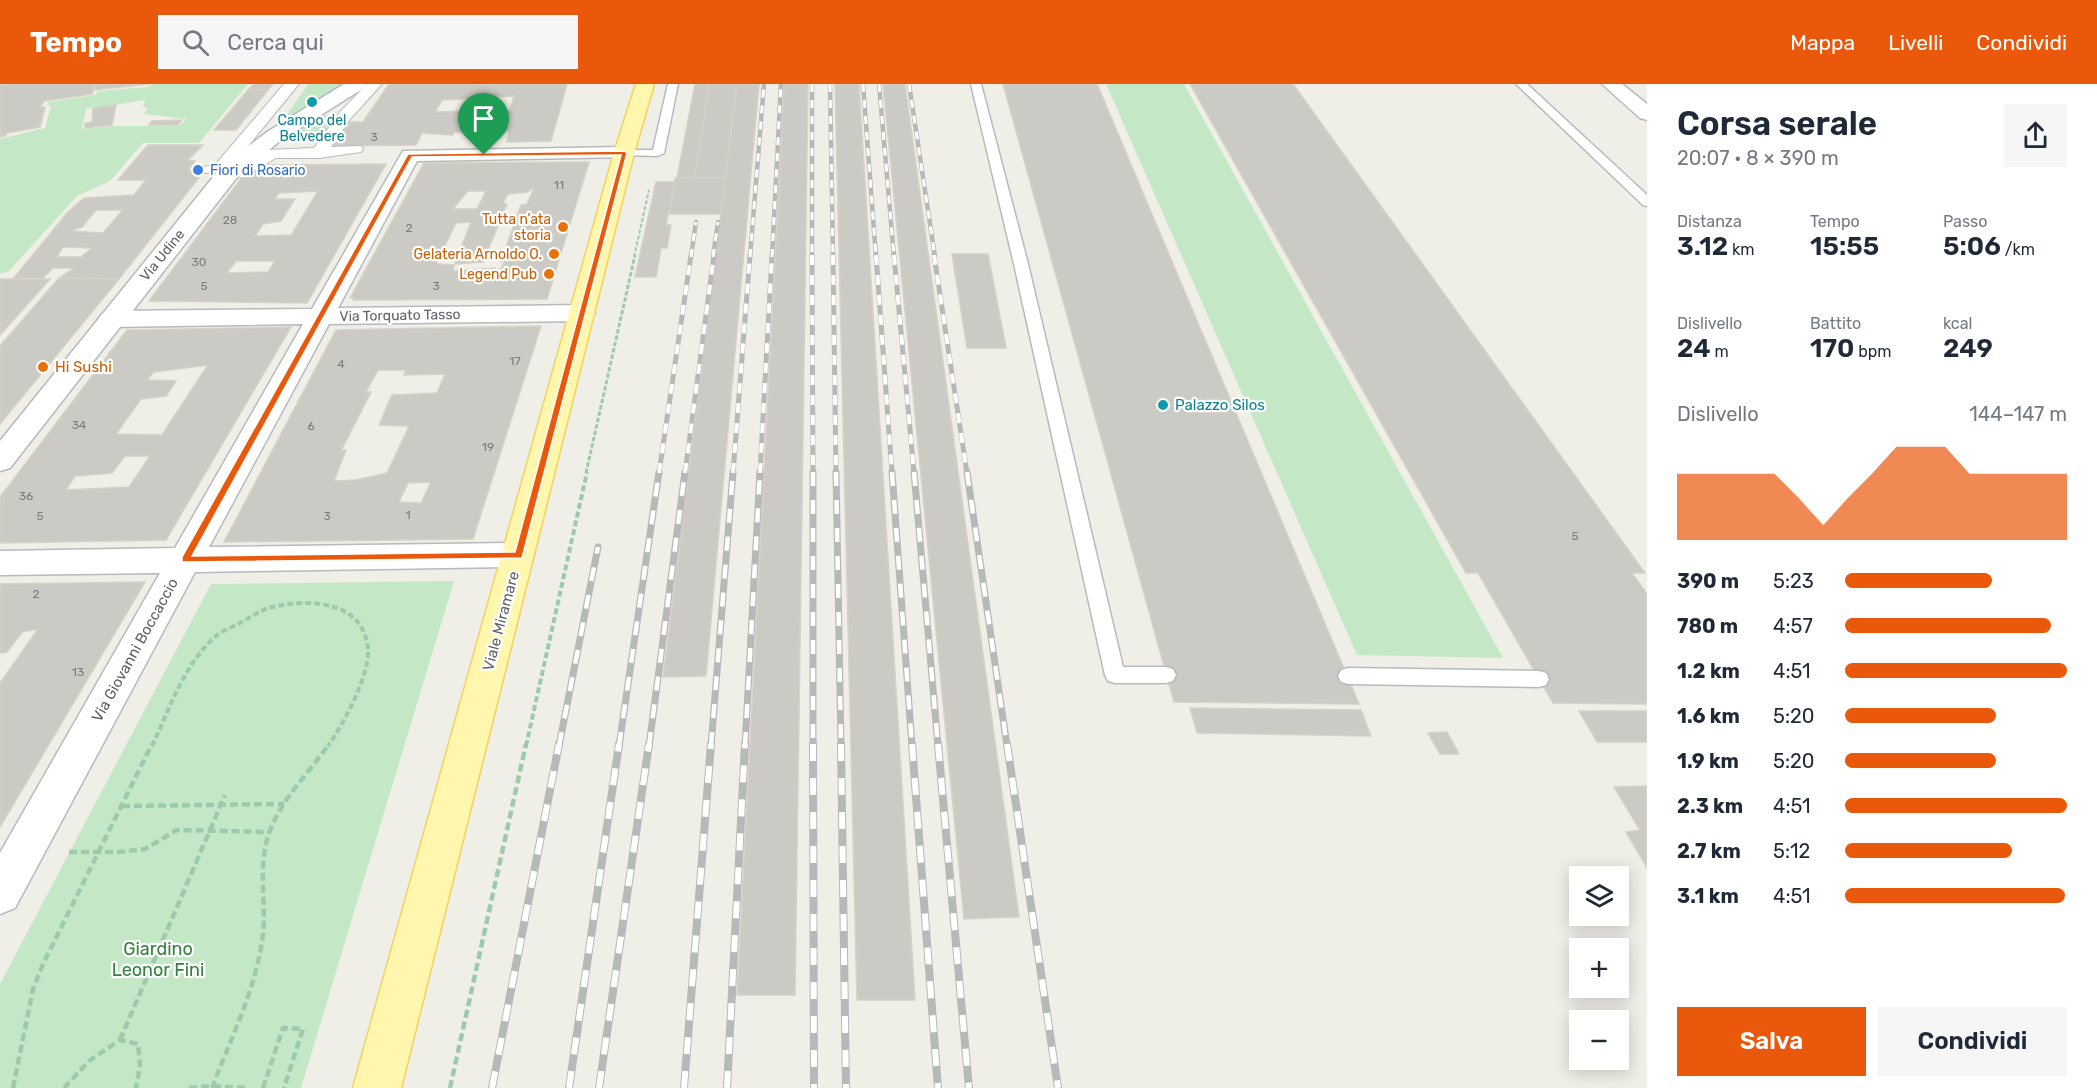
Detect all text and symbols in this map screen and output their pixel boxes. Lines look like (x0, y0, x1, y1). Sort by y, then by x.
search box (158, 15, 578, 69)
text: Tempo (30, 26, 122, 59)
icon: search (179, 26, 212, 59)
text: Cerca qui (227, 29, 324, 56)
text: Mappa (1790, 30, 1855, 55)
text: Livelli (1888, 30, 1943, 55)
text: Condividi (1976, 30, 2067, 55)
pin (458, 93, 509, 155)
marker: Campo del Belvedere (305, 95, 319, 109)
icon: arrive (467, 102, 500, 135)
text: Corsa serale (1677, 104, 1877, 143)
button: share (2004, 104, 2067, 167)
place label: Campo del Belvedere (278, 112, 346, 145)
house number: 3 (370, 130, 378, 144)
text: 20:07 · 8 × 390 m (1677, 146, 1839, 170)
place label: Fiori di Rosario (210, 162, 306, 179)
marker: Fiori di Rosario (191, 163, 205, 177)
house number: 11 (554, 178, 564, 192)
place label: Tutta n'ata storia (482, 211, 551, 244)
text: Distanza (1677, 212, 1742, 231)
text: Tempo (1810, 212, 1860, 231)
text: Passo (1943, 212, 1987, 231)
house number: 28 (223, 213, 237, 227)
marker: Tutta n'ata storia (556, 220, 570, 234)
house number: 2 (405, 221, 413, 235)
street label: Via Udine (136, 226, 188, 285)
text: 3.12 (1677, 231, 1728, 262)
text: 15:55 (1810, 231, 1879, 262)
text: 5:06 (1943, 231, 2001, 262)
text: km (1728, 240, 1755, 259)
text: /km (2001, 240, 2035, 259)
place label: Gelateria Arnoldo O. (414, 246, 542, 263)
marker: Gelateria Arnoldo O. (547, 247, 561, 261)
house number: 30 (192, 255, 206, 269)
place label: Legend Pub (459, 266, 537, 283)
marker: Legend Pub (542, 267, 556, 281)
house number: 5 (200, 279, 208, 293)
house number: 3 (432, 279, 440, 293)
street label: Via Torquato Tasso (339, 306, 461, 325)
text: Dislivello (1677, 314, 1742, 333)
text: Battito (1810, 314, 1861, 333)
text: kcal (1943, 314, 1972, 333)
text: 24 (1677, 333, 1711, 364)
text: 170 (1810, 333, 1854, 364)
text: 249 (1943, 333, 1993, 364)
text: m (1711, 342, 1729, 361)
text: bpm (1854, 342, 1892, 361)
house number: 17 (509, 354, 521, 368)
house number: 4 (337, 357, 345, 371)
place label: Hi Sushi (55, 358, 112, 376)
marker: Hi Sushi (36, 360, 50, 374)
place label: Palazzo Silos (1175, 396, 1265, 414)
marker: Palazzo Silos (1156, 398, 1170, 412)
text: Dislivello (1677, 402, 1759, 426)
text: 144–147 m (1969, 402, 2067, 426)
house number: 34 (72, 418, 87, 432)
house number: 6 (307, 419, 315, 433)
house number: 19 (482, 440, 494, 454)
house number: 36 (19, 489, 33, 503)
house number: 1 (405, 508, 411, 522)
house number: 5 (36, 509, 44, 523)
house number: 3 (323, 509, 331, 523)
house number: 5 (1571, 529, 1579, 543)
street label: Viale Miramare (479, 569, 523, 673)
text: 390 m (1677, 569, 1739, 593)
text: 5:23 (1773, 569, 1814, 593)
street label: Via Giovanni Boccaccio (88, 575, 182, 725)
house number: 2 (32, 587, 40, 601)
text: 780 m (1677, 614, 1738, 638)
text: 4:57 (1773, 614, 1813, 638)
text: 1.2 km (1677, 659, 1740, 683)
text: 4:51 (1773, 659, 1811, 683)
house number: 13 (72, 665, 84, 679)
text: 1.6 km (1677, 704, 1740, 728)
text: 5:20 (1773, 704, 1814, 728)
text: 1.9 km (1677, 749, 1739, 773)
text: 5:20 (1773, 749, 1814, 773)
text: 2.3 km (1677, 794, 1743, 818)
text: 4:51 (1773, 794, 1811, 818)
text: 2.7 km (1677, 839, 1741, 863)
text: 5:12 (1773, 839, 1810, 863)
map controls (1569, 866, 1629, 1070)
button: layers (1569, 866, 1629, 926)
text: 3.1 km (1677, 884, 1739, 908)
text: 4:51 (1773, 884, 1811, 908)
park label: Giardino Leonor Fini (112, 938, 204, 981)
button: + (1569, 938, 1629, 998)
button: Salva (1677, 1007, 1866, 1076)
button: Condividi (1878, 1007, 2067, 1076)
button: − (1569, 1010, 1629, 1070)

